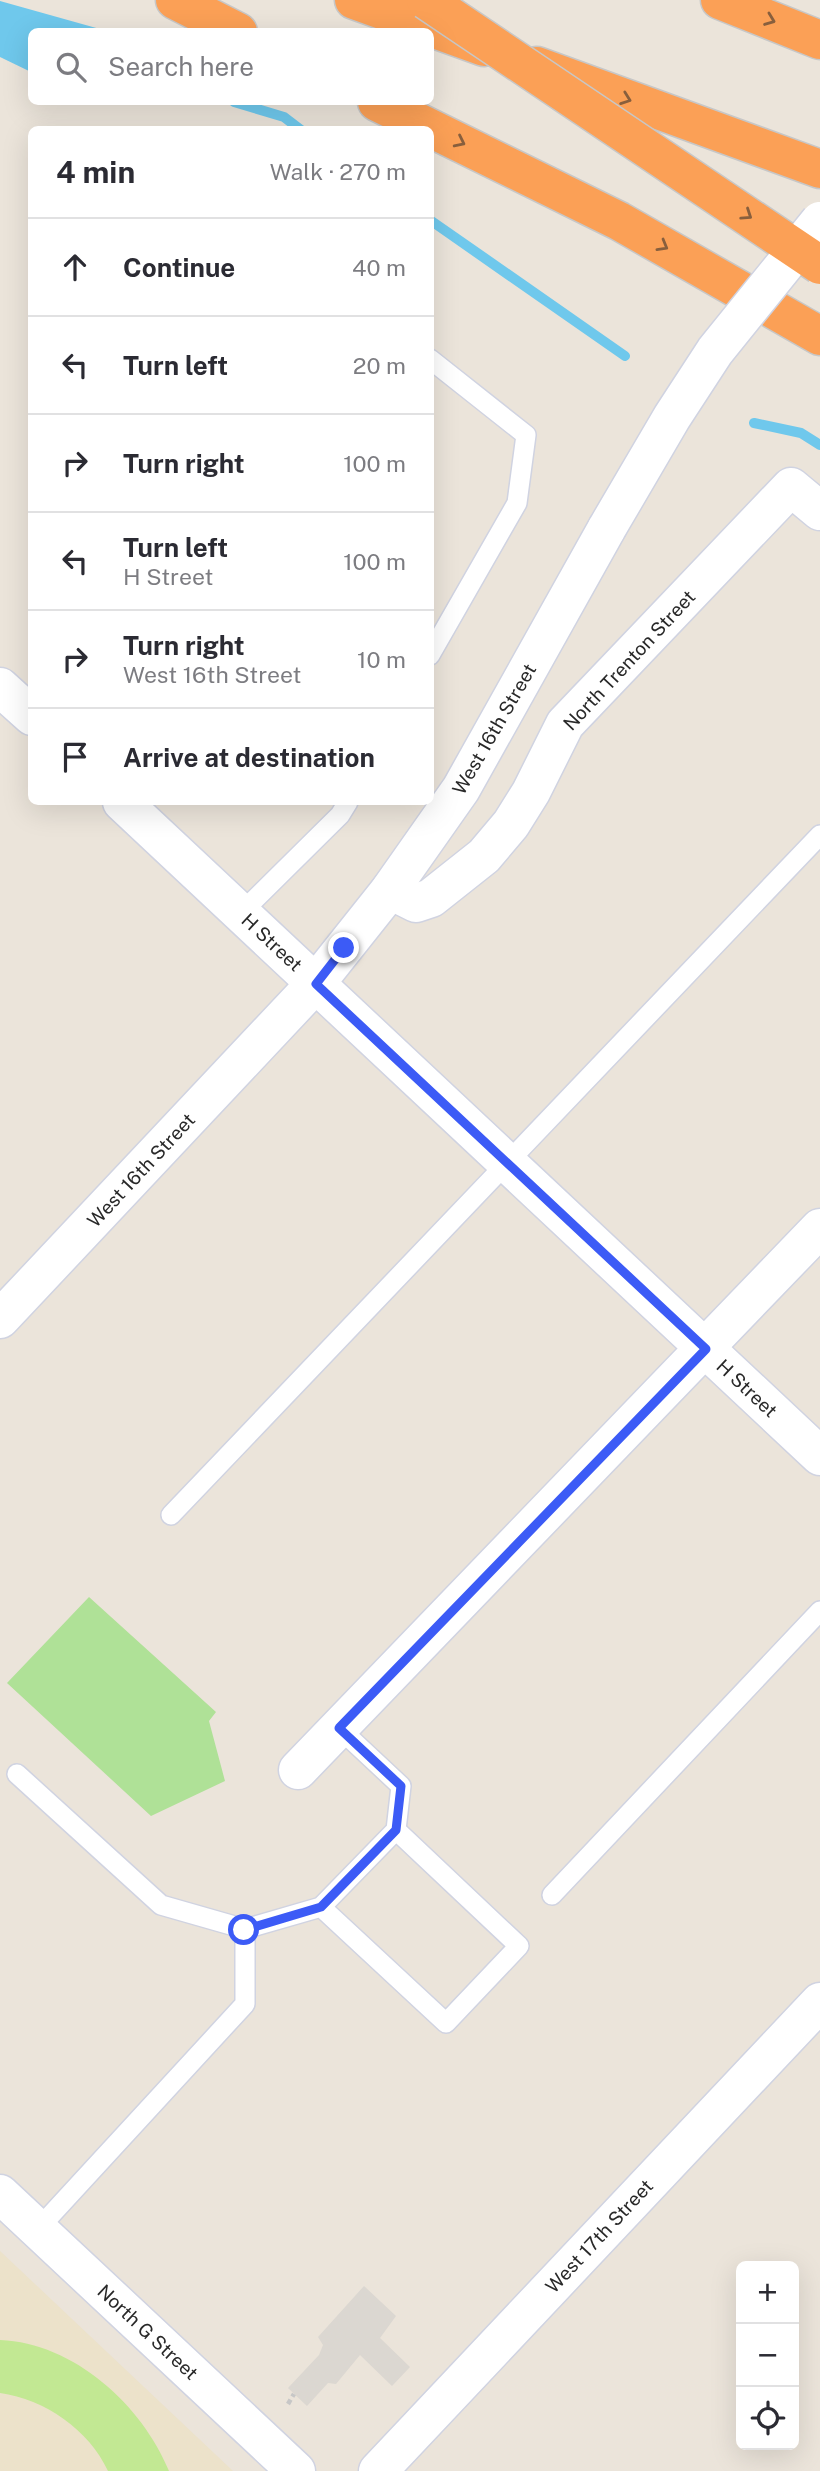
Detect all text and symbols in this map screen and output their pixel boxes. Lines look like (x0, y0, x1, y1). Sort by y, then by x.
one-way arrow (763, 12, 775, 26)
search box (28, 28, 434, 105)
icon: search (52, 48, 90, 86)
text: Search here (108, 51, 254, 82)
one-way arrow (619, 90, 631, 104)
one-way arrow (453, 134, 465, 148)
text: 4 min (56, 154, 135, 190)
text: Walk · 270 m (270, 158, 406, 185)
one-way arrow (739, 207, 752, 219)
one-way arrow (656, 238, 668, 251)
icon: ahead (56, 248, 94, 286)
text: Continue (123, 252, 235, 283)
text: 40 m (352, 254, 406, 281)
icon: left (56, 346, 94, 384)
text: Turn left (123, 350, 228, 381)
text: 20 m (353, 352, 406, 379)
icon: right (56, 444, 94, 482)
text: Turn right (123, 448, 245, 479)
text: 100 m (343, 450, 406, 477)
text: Turn left (123, 532, 228, 563)
icon: left (56, 542, 94, 580)
text: 100 m (343, 548, 406, 575)
text: H Street (123, 563, 213, 590)
street label: North Trenton Street (558, 585, 700, 735)
text: Turn right (123, 630, 245, 661)
icon: right (56, 640, 94, 678)
text: 10 m (357, 646, 406, 673)
street label: West 16th Street (448, 660, 540, 798)
text: West 16th Street (123, 661, 301, 688)
icon: arrive (56, 738, 94, 776)
text: Arrive at destination (123, 742, 375, 773)
street label: H Street (237, 908, 307, 976)
route end (328, 932, 359, 963)
street label: West 16th Street (83, 1109, 199, 1231)
street label: H Street (712, 1354, 782, 1422)
route start (228, 1914, 259, 1945)
street label: West 17th Street (541, 2175, 657, 2297)
map controls (736, 2261, 799, 2450)
button: + (736, 2261, 799, 2324)
street label: North G Street (93, 2280, 203, 2384)
button: − (736, 2324, 799, 2387)
button: locate (736, 2387, 799, 2450)

